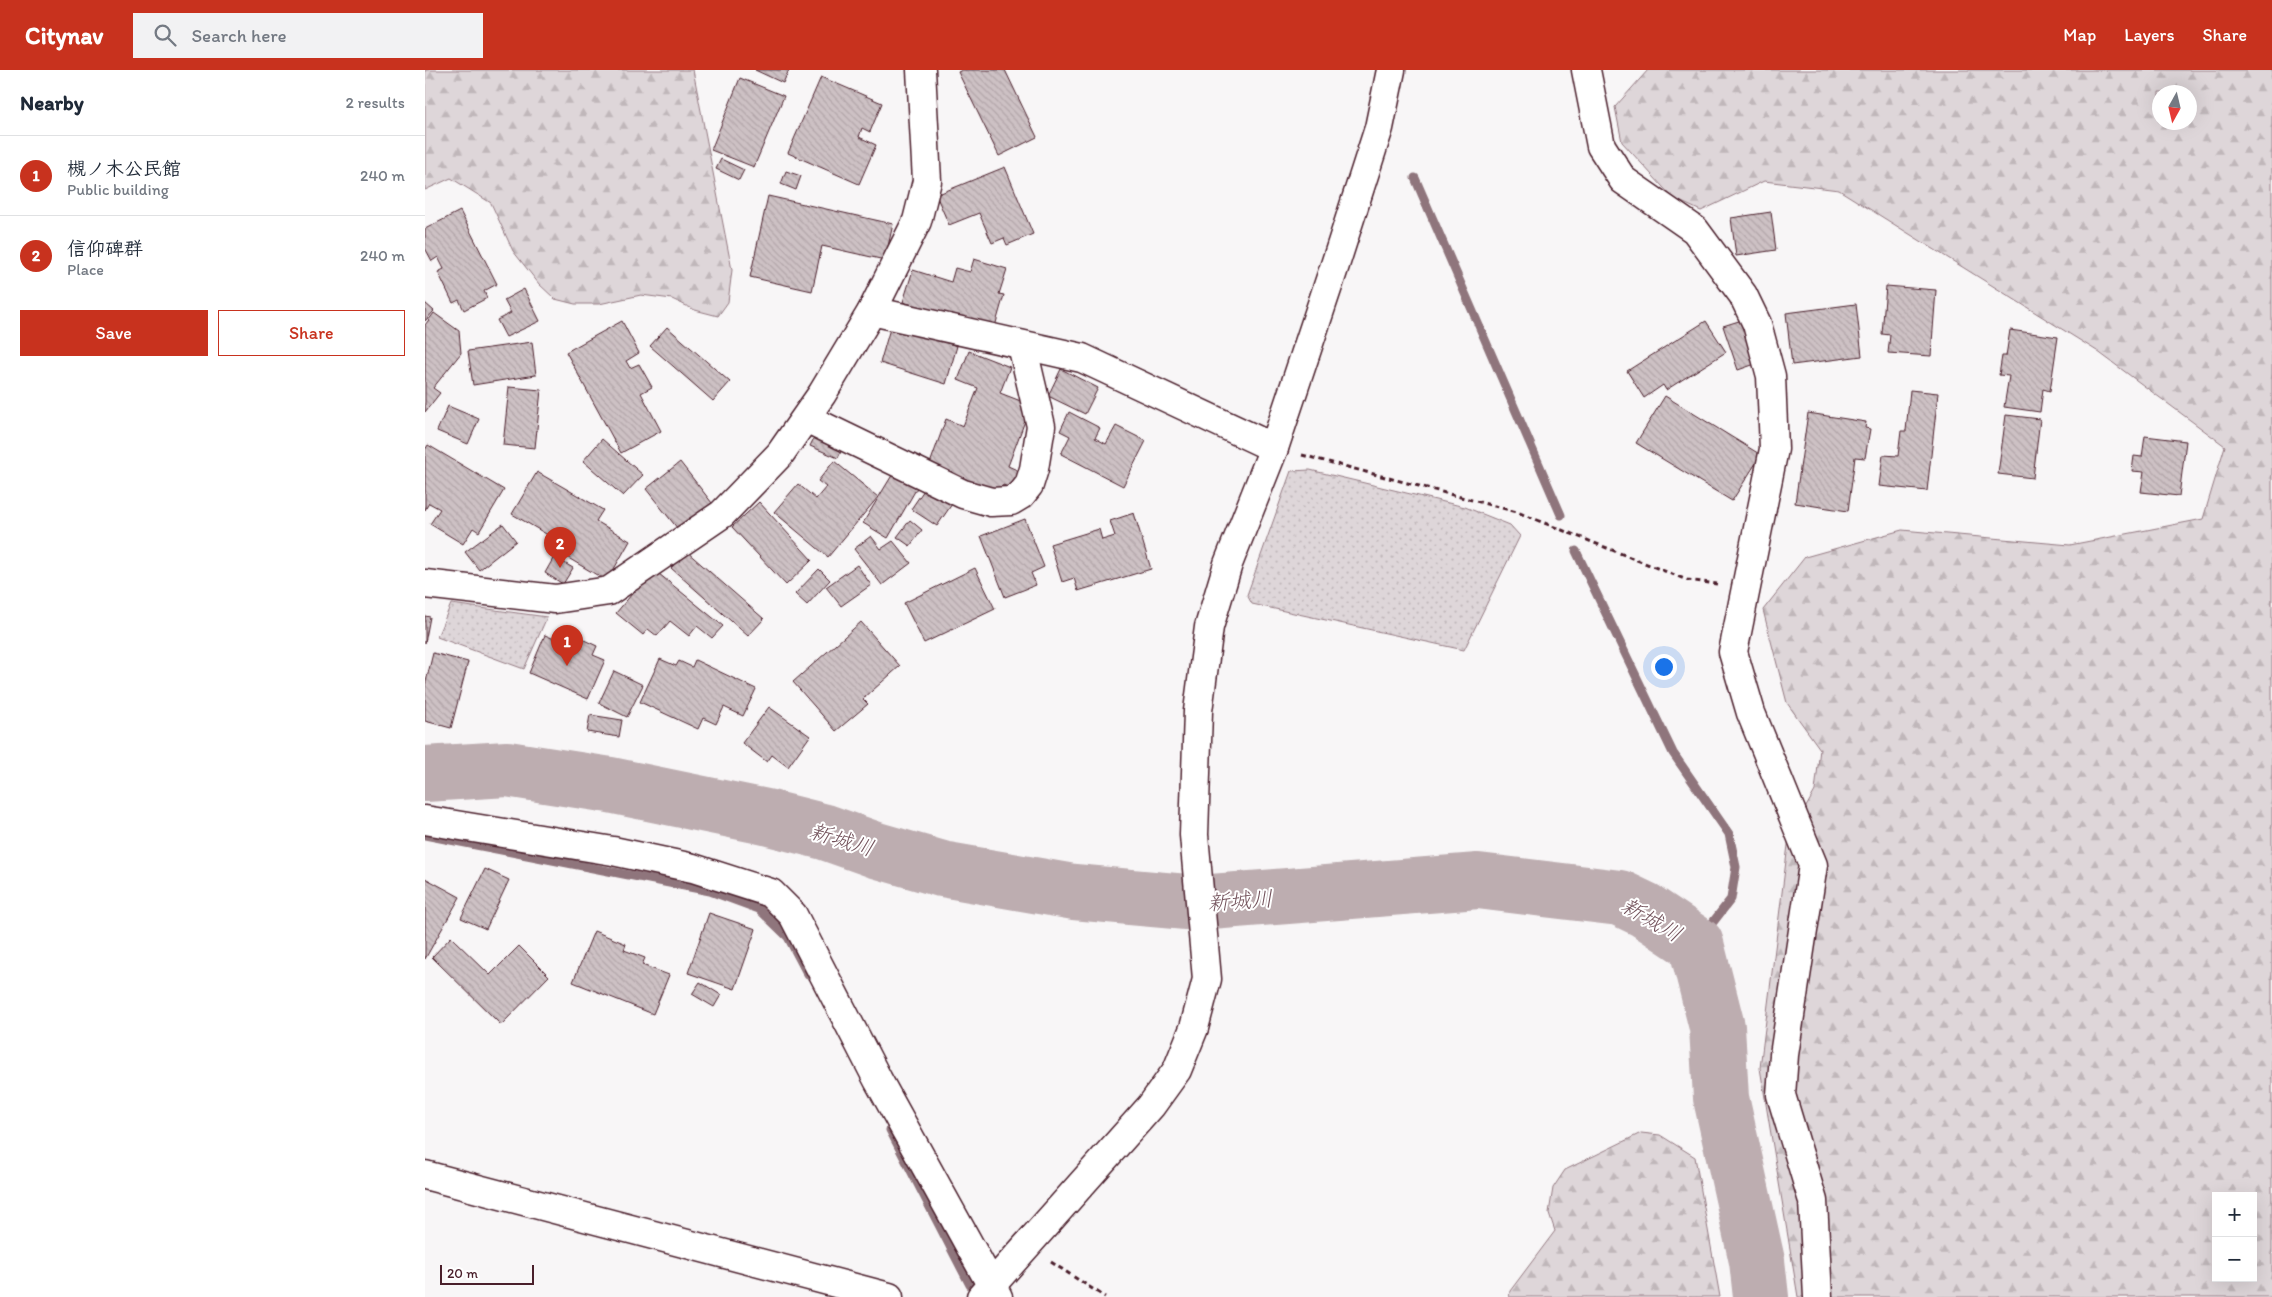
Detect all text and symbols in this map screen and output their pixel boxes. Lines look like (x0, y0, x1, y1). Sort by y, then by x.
search box (133, 13, 483, 58)
text: Citynav (25, 21, 103, 50)
icon: search (151, 21, 179, 49)
text: Search here (191, 24, 287, 47)
text: Map (2063, 24, 2096, 46)
text: Layers (2124, 24, 2174, 46)
text: Share (2202, 24, 2247, 46)
north arrow (2152, 85, 2197, 130)
text: Nearby (20, 90, 84, 115)
text: 2 results (345, 93, 405, 112)
text: 槻ノ木公民館 (67, 157, 181, 180)
text: 1 (32, 166, 40, 185)
text: 240 m (360, 166, 405, 185)
text: Public building (67, 180, 169, 199)
text: 信仰碑群 (67, 237, 143, 260)
text: 2 (32, 246, 40, 265)
text: 240 m (360, 246, 405, 265)
text: Place (67, 260, 104, 279)
button: Save (20, 310, 208, 356)
button: Share (218, 310, 405, 356)
pin: 2 (544, 527, 576, 568)
pin: 1 (551, 625, 583, 666)
your location (1651, 654, 1677, 680)
water label: 新城川 (806, 817, 877, 862)
water label: 新城川 (1206, 885, 1274, 916)
water label: 新城川 (1616, 891, 1687, 948)
map controls (2212, 1192, 2257, 1282)
button: + (2212, 1192, 2257, 1237)
button: − (2212, 1237, 2257, 1282)
scale bar (440, 1262, 534, 1285)
text: 20 m (447, 1265, 478, 1282)

